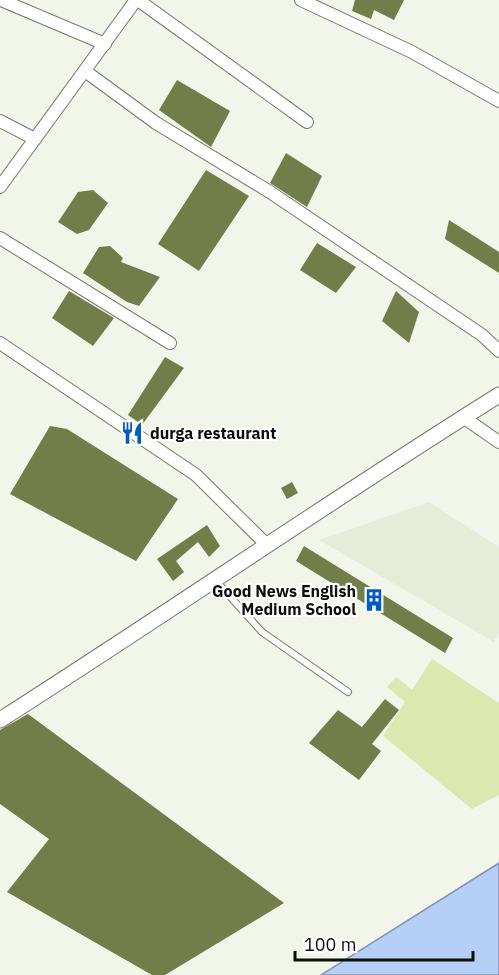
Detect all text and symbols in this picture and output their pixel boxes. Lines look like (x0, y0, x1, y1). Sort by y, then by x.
restaurant icon: durga restaurant (119, 420, 145, 446)
place label: durga restaurant (150, 423, 276, 443)
place label: Good News English Medium School (212, 581, 356, 619)
building icon: Good News English Medium School (361, 587, 387, 613)
scale bar (295, 924, 474, 962)
text: 100 m (304, 933, 356, 956)

